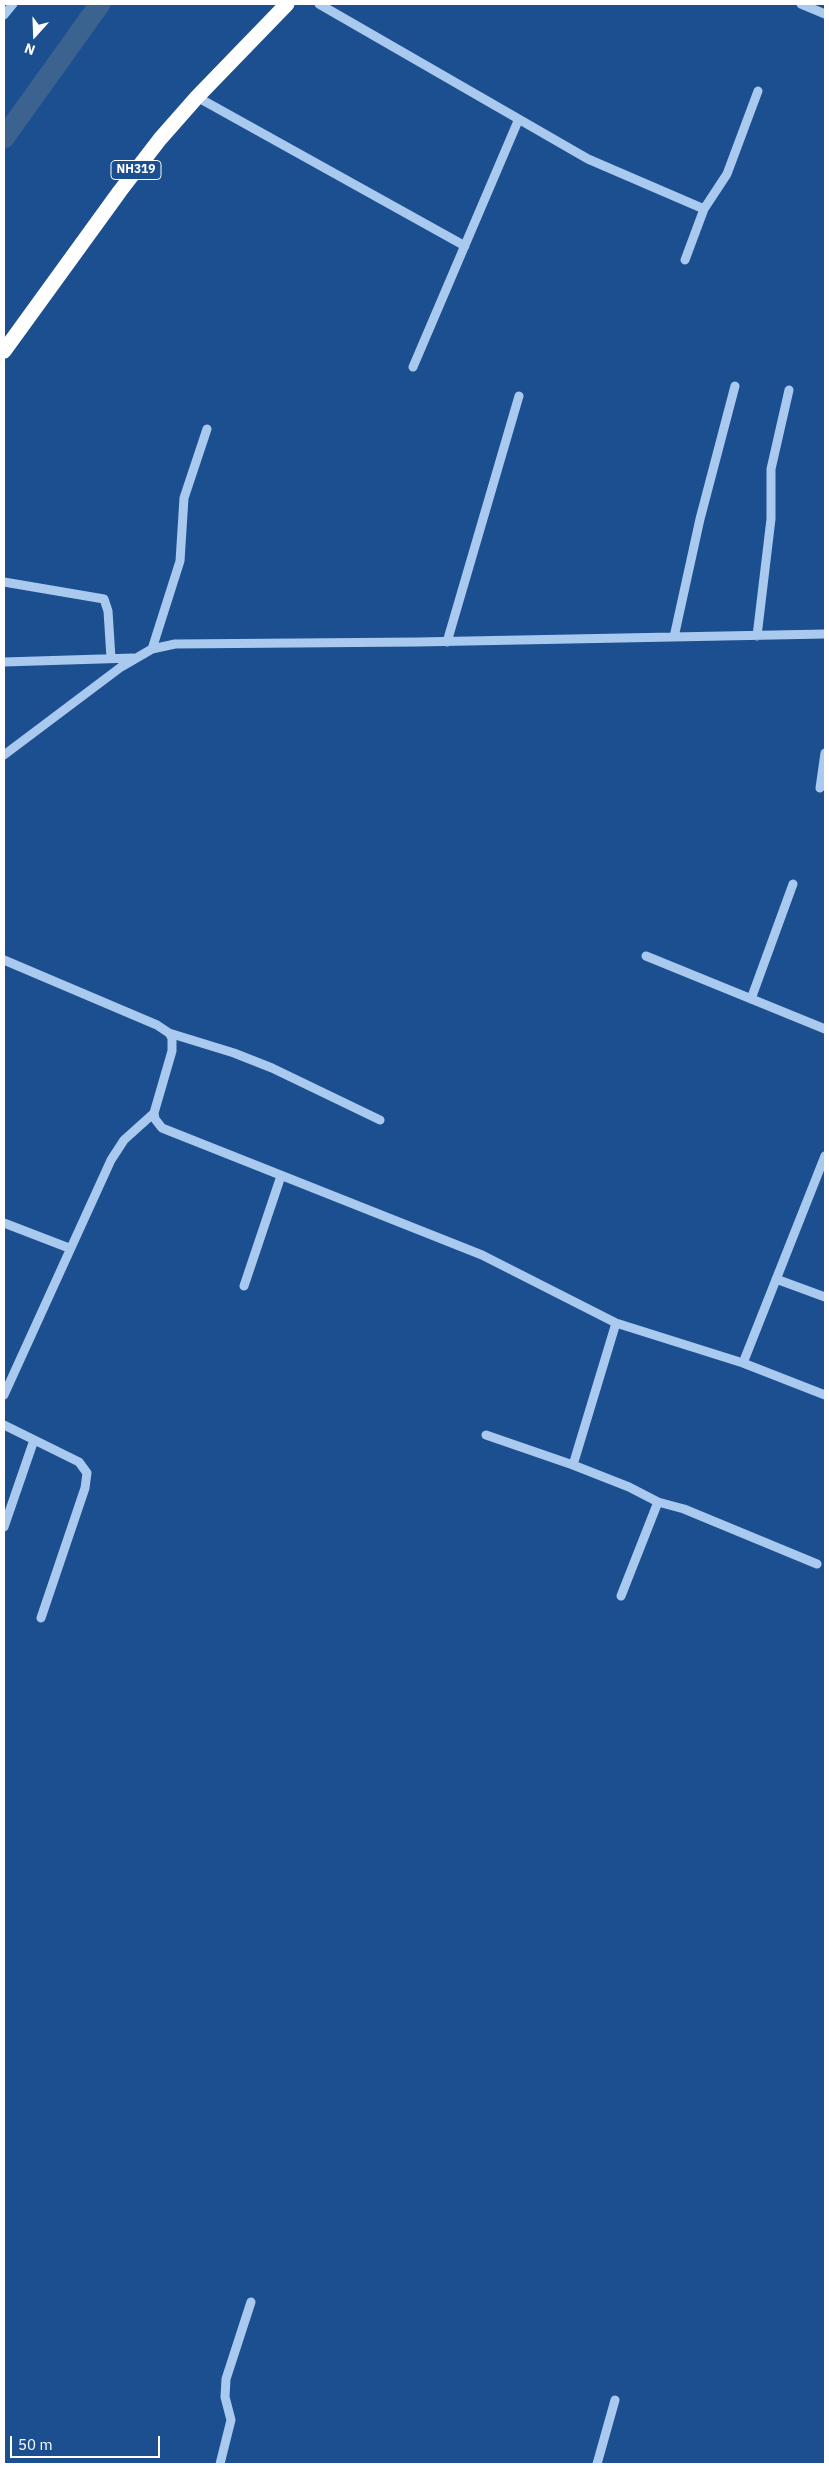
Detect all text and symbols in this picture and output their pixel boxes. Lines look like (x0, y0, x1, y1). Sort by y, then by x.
north arrow (10, 10, 60, 60)
text: N (22, 39, 38, 59)
road number: NH319 (111, 160, 161, 180)
scale bar (12, 2426, 162, 2458)
text: 50 m (18, 2435, 53, 2454)

